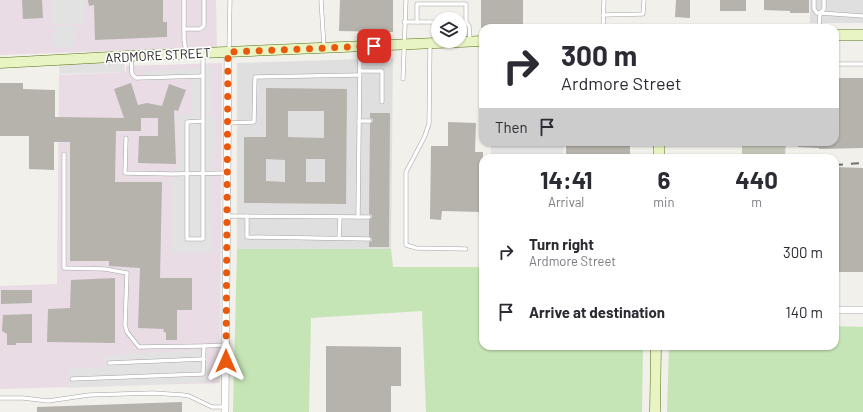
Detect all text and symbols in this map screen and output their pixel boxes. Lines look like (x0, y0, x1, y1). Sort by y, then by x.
map controls (431, 12, 467, 48)
button: layers (431, 12, 467, 48)
pin (357, 29, 391, 63)
icon: arrive (363, 35, 385, 57)
text: 300 m (561, 38, 637, 72)
icon: right (495, 40, 547, 92)
street label: ARDMORE STREET (105, 44, 211, 66)
text: Ardmore Street (561, 72, 682, 94)
icon: arrive (536, 116, 558, 138)
text: Then (495, 118, 528, 136)
text: 14:41 (540, 165, 592, 194)
text: 6 (657, 165, 670, 194)
text: 440 (735, 165, 778, 194)
text: Arrival (548, 194, 584, 210)
text: min (653, 194, 674, 210)
text: m (751, 194, 762, 210)
text: Turn right (529, 235, 594, 253)
icon: right (495, 241, 517, 263)
text: 300 m (783, 243, 823, 261)
text: Ardmore Street (529, 253, 616, 269)
icon: arrive (495, 301, 517, 323)
text: Arrive at destination (529, 303, 665, 321)
text: 140 m (786, 303, 823, 321)
position arrow (205, 340, 247, 382)

